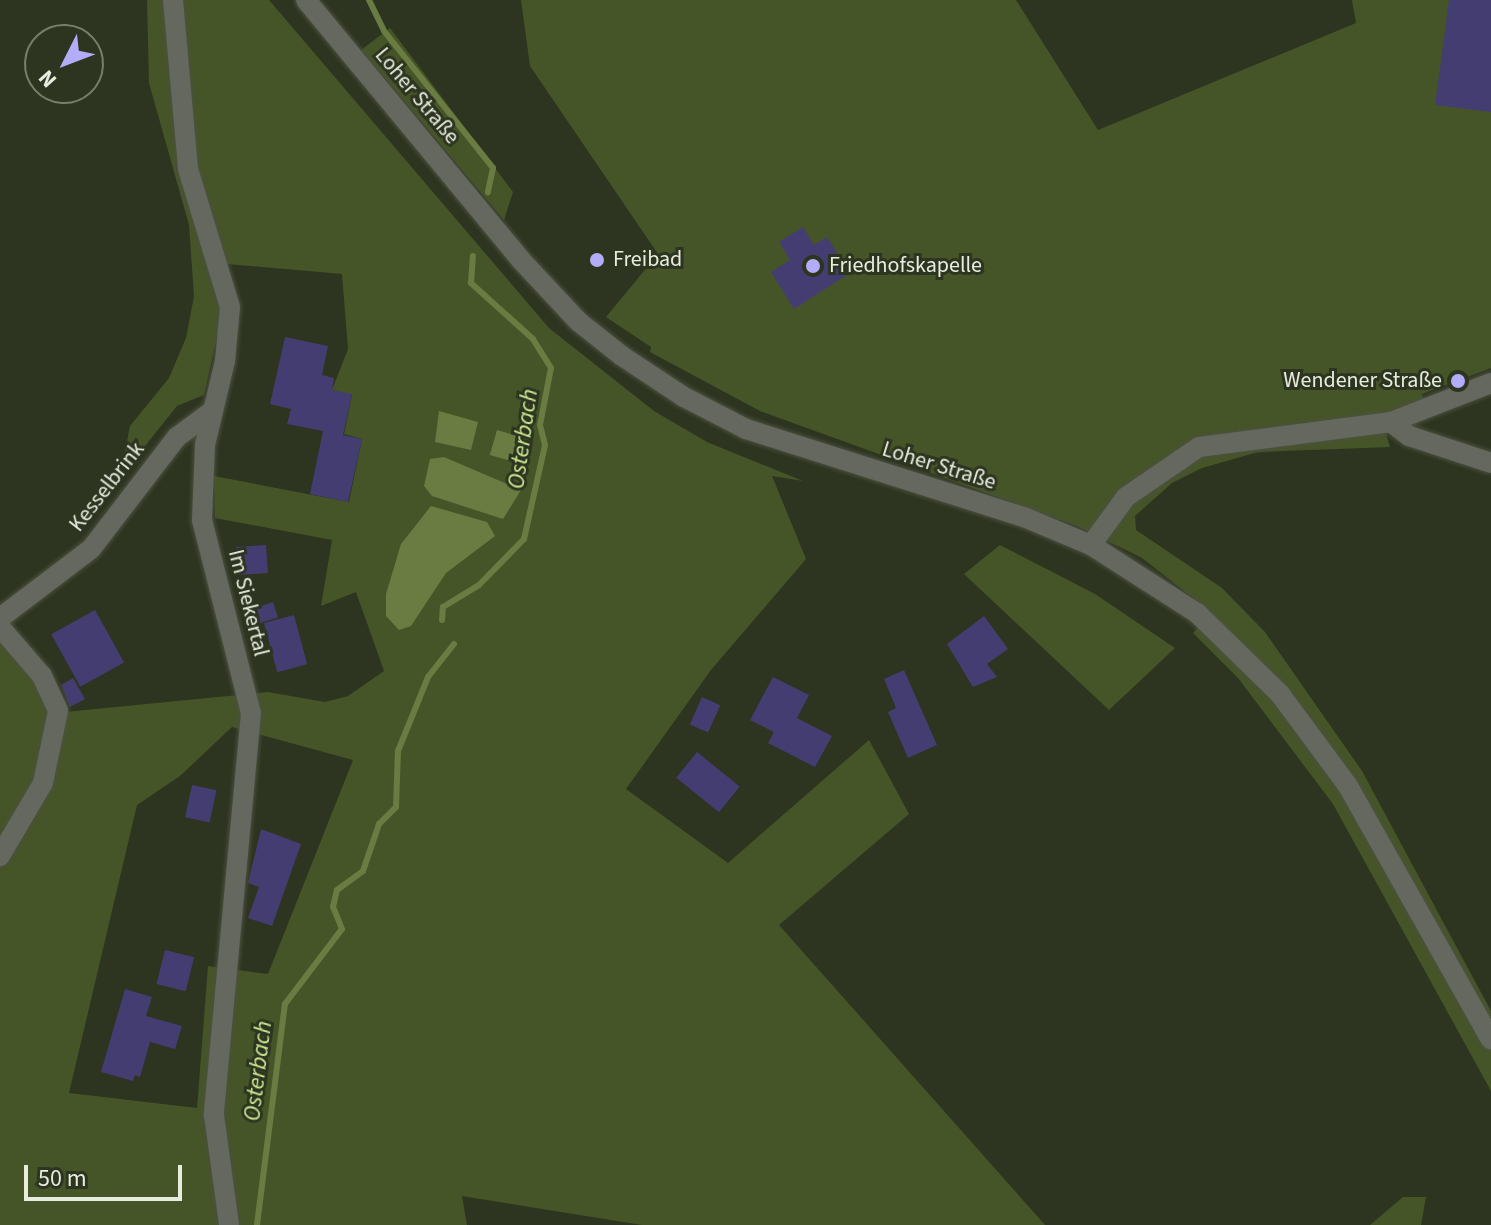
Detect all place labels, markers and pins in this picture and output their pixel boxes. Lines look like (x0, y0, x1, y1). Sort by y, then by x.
place label: Freibad (613, 247, 682, 273)
marker: Freibad (588, 251, 606, 269)
place label: Friedhofskapelle (829, 253, 982, 279)
marker: Friedhofskapelle (804, 257, 822, 275)
place label: Wendener Straße (1283, 368, 1442, 394)
marker: Wendener Straße (1449, 372, 1467, 390)

